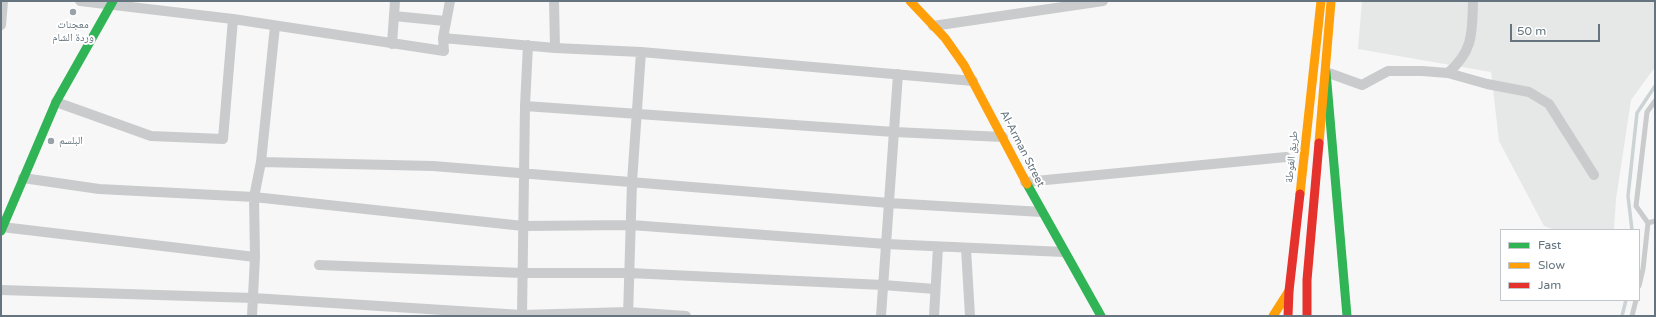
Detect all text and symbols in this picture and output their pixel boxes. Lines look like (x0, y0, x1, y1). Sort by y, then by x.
marker: معجنات وردة الشام (68, 7, 78, 17)
scale bar (1512, 16, 1602, 42)
place label: معجنات وردة الشام (52, 18, 94, 44)
text: 50 m (1517, 24, 1546, 38)
street label: Al-Arman Street (997, 108, 1047, 190)
street label: طريق الغوطة (1283, 130, 1301, 184)
place label: البلسم (59, 134, 83, 148)
marker: البلسم (46, 136, 56, 146)
legend (1500, 229, 1640, 301)
text: Fast (1538, 238, 1561, 252)
text: Slow (1538, 258, 1565, 272)
text: Jam (1538, 278, 1561, 292)

